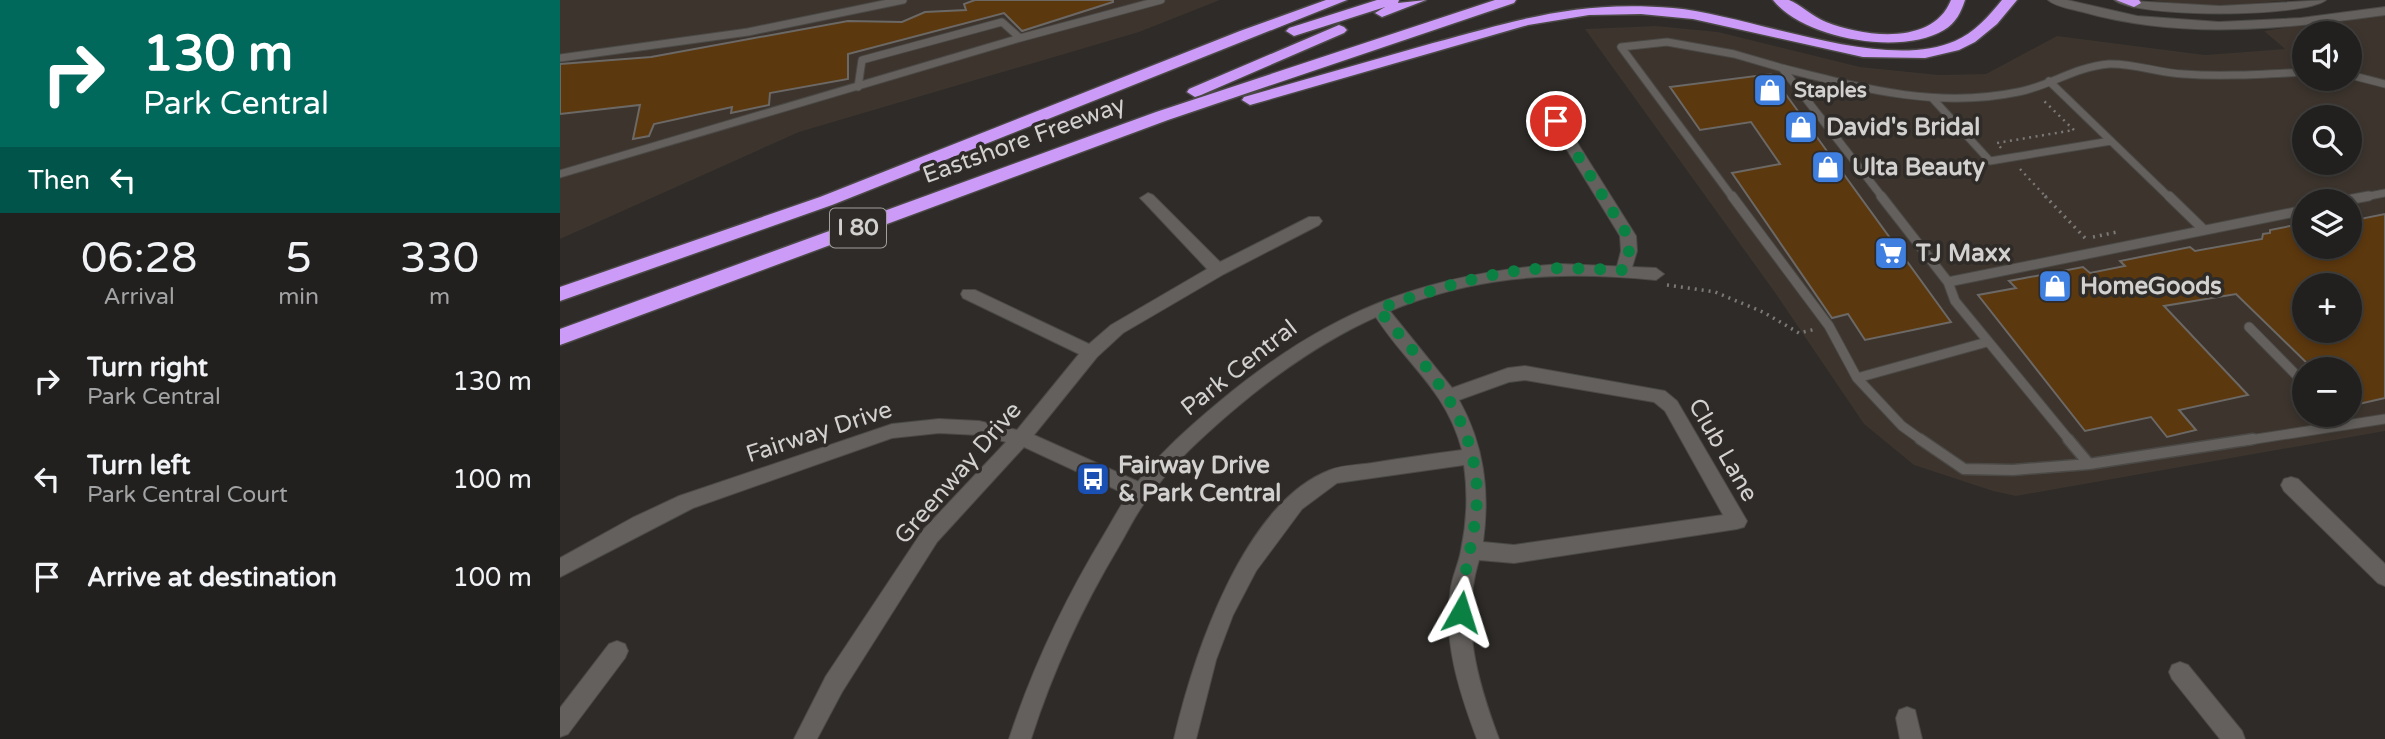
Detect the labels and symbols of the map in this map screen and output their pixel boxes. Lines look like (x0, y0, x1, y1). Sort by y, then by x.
shop icon: Staples (1751, 71, 1789, 109)
place label: Staples (1794, 78, 1867, 103)
street label: Eastshore Freeway (919, 90, 1129, 190)
pin (1526, 91, 1586, 151)
shop icon: David's Bridal (1782, 108, 1820, 146)
place label: David's Bridal (1826, 113, 1980, 142)
shop icon: Ulta Beauty (1809, 148, 1847, 186)
place label: Ulta Beauty (1852, 153, 1985, 182)
road number: I 80 (830, 208, 886, 247)
supermarket icon: TJ Maxx (1872, 234, 1910, 272)
place label: TJ Maxx (1915, 239, 2011, 268)
shop icon: HomeGoods (2036, 267, 2074, 305)
place label: HomeGoods (2080, 272, 2222, 301)
street label: Park Central (1175, 314, 1303, 422)
street label: Club Lane (1682, 393, 1764, 507)
street label: Fairway Drive (742, 395, 896, 469)
street label: Greenway Drive (888, 396, 1028, 550)
place label: Fairway Drive & Park Central (1118, 451, 1281, 508)
bus stop icon: Fairway Drive & Park Central (1074, 460, 1112, 498)
position arrow (1424, 575, 1498, 649)

